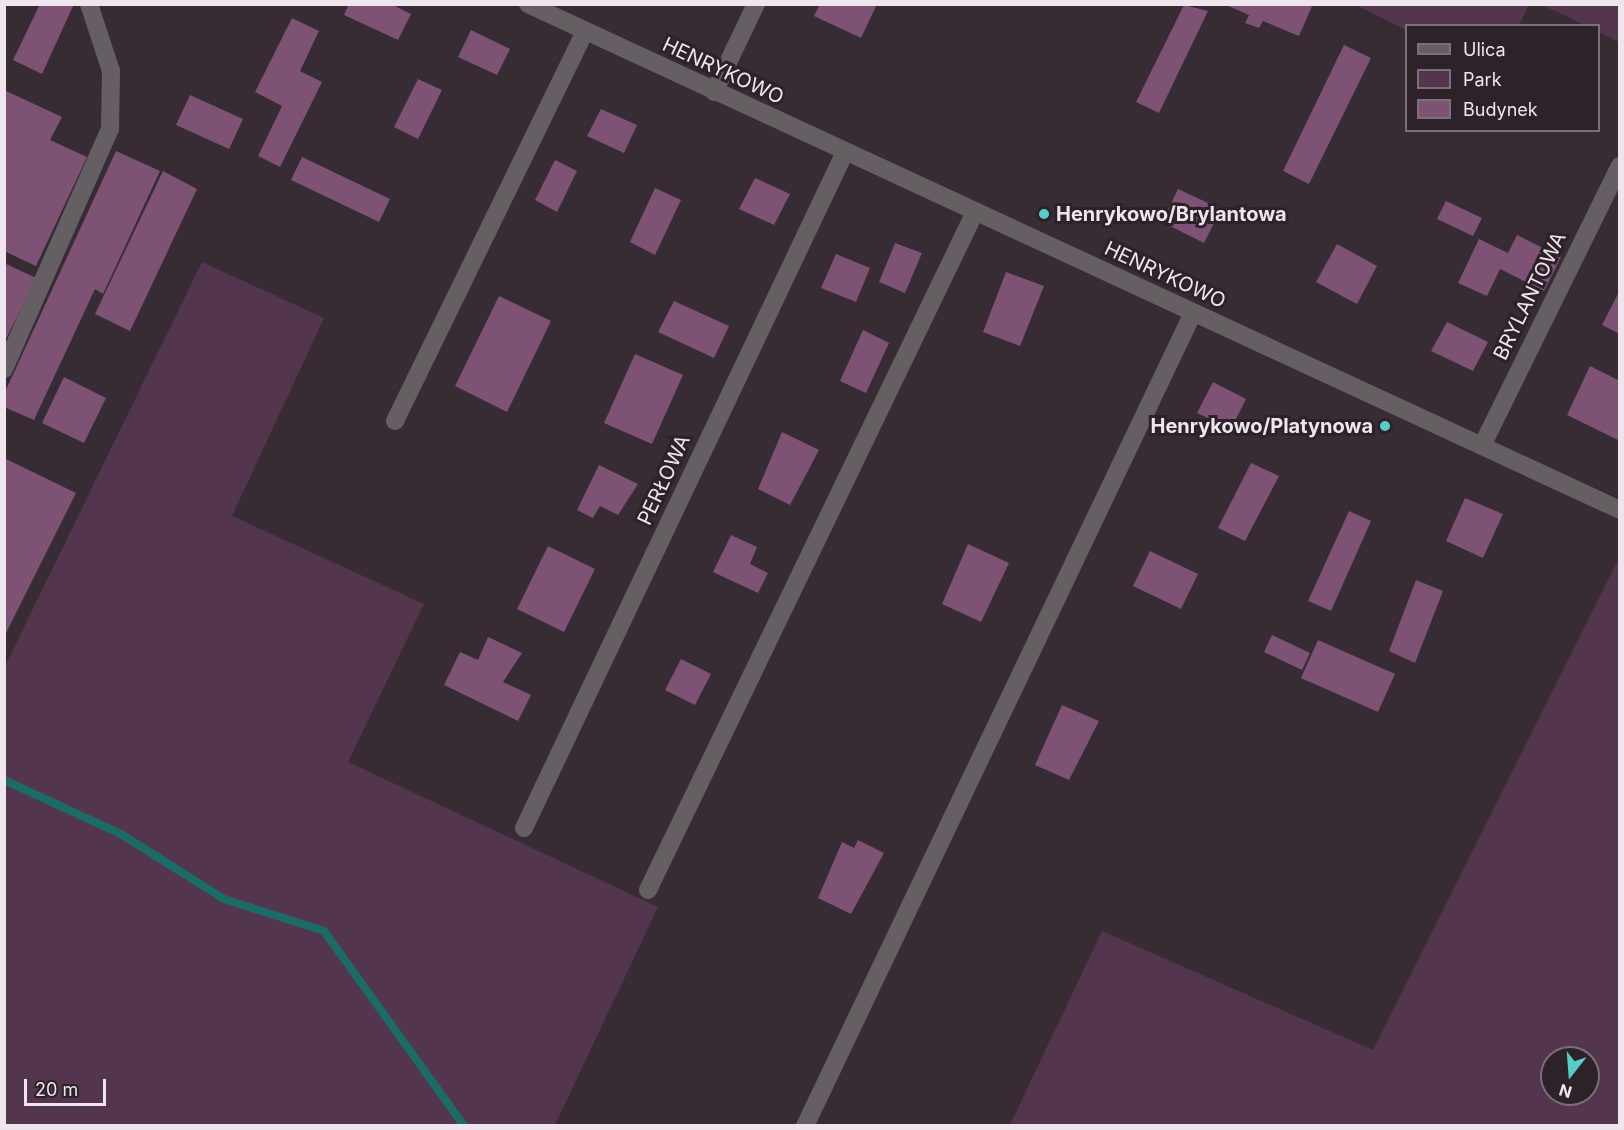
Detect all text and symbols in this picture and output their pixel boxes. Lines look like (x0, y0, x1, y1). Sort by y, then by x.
legend (1405, 24, 1600, 132)
street label: HENRYKOWO (659, 32, 787, 110)
text: Ulica (1463, 39, 1506, 60)
text: Park (1463, 69, 1502, 90)
text: Budynek (1463, 99, 1538, 120)
place label: Henrykowo/Brylantowa (1056, 202, 1287, 226)
marker: Henrykowo/Brylantowa (1037, 207, 1051, 221)
street label: BRYLANTOWA (1489, 228, 1571, 364)
street label: HENRYKOWO (1101, 236, 1229, 314)
place label: Henrykowo/Platynowa (1150, 414, 1373, 438)
marker: Henrykowo/Platynowa (1378, 419, 1392, 433)
street label: PERŁOWA (633, 431, 695, 529)
north arrow (1540, 1046, 1600, 1106)
scale bar (27, 1067, 110, 1105)
text: 20 m (35, 1079, 78, 1100)
text: N (1557, 1080, 1574, 1103)

